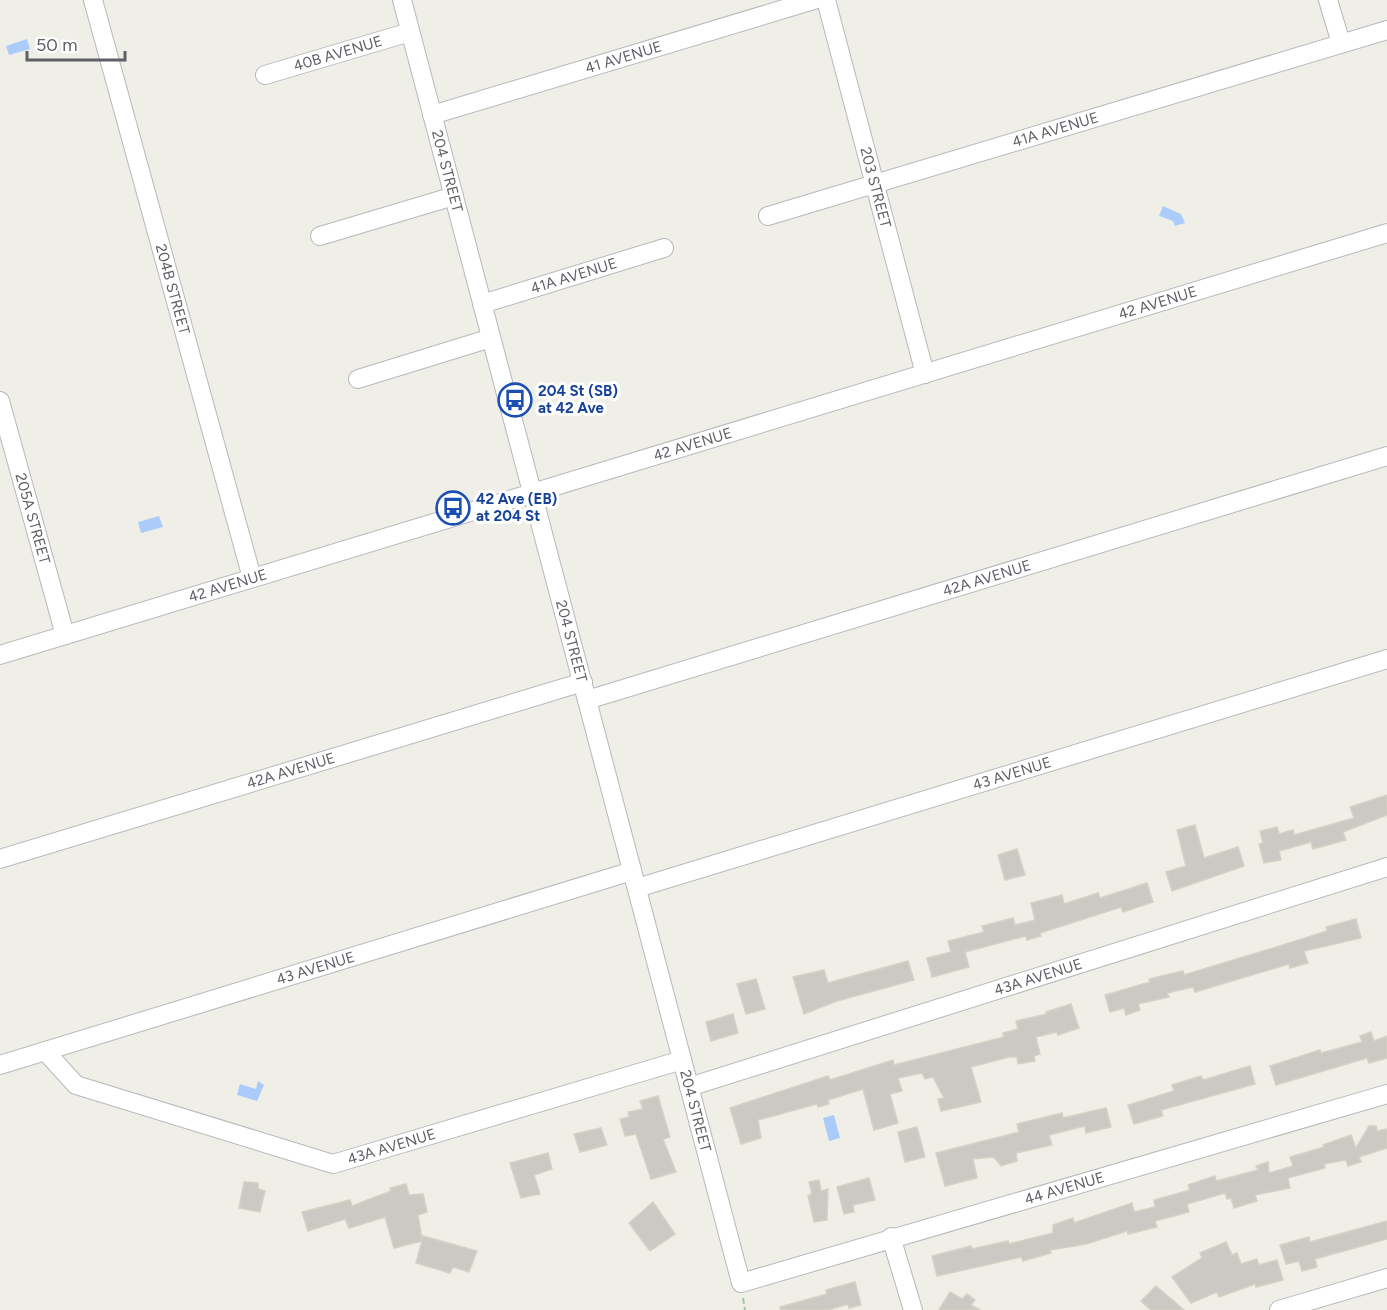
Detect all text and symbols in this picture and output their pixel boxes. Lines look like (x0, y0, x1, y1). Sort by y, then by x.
scale bar (27, 24, 124, 62)
street label: 40B AVENUE (291, 32, 384, 75)
text: 50 m (36, 34, 78, 56)
street label: 41 AVENUE (583, 37, 664, 77)
street label: 41A AVENUE (1010, 108, 1101, 151)
street label: 204 STREET (428, 128, 467, 215)
street label: 203 STREET (856, 145, 895, 231)
street label: 204B STREET (152, 242, 194, 337)
street label: 41A AVENUE (528, 254, 619, 298)
street label: 42 AVENUE (1116, 282, 1199, 323)
bus stop icon: 204 St (SB) at 42 Ave (497, 382, 533, 418)
place label: 204 St (SB) at 42 Ave (538, 382, 618, 417)
street label: 42 AVENUE (651, 424, 734, 465)
street label: 205A STREET (11, 471, 54, 567)
bus stop icon: 42 Ave (EB) at 204 St (435, 490, 471, 526)
place label: 42 Ave (EB) at 204 St (476, 490, 558, 525)
street label: 42A AVENUE (940, 556, 1033, 600)
street label: 42 AVENUE (186, 565, 269, 606)
street label: 204 STREET (552, 598, 591, 685)
street label: 42A AVENUE (244, 749, 337, 793)
street label: 43 AVENUE (970, 753, 1053, 794)
street label: 43 AVENUE (274, 948, 357, 989)
street label: 43A AVENUE (992, 955, 1084, 999)
street label: 204 STREET (676, 1068, 715, 1154)
street label: 43A AVENUE (345, 1125, 438, 1168)
street label: 44 AVENUE (1022, 1168, 1106, 1209)

